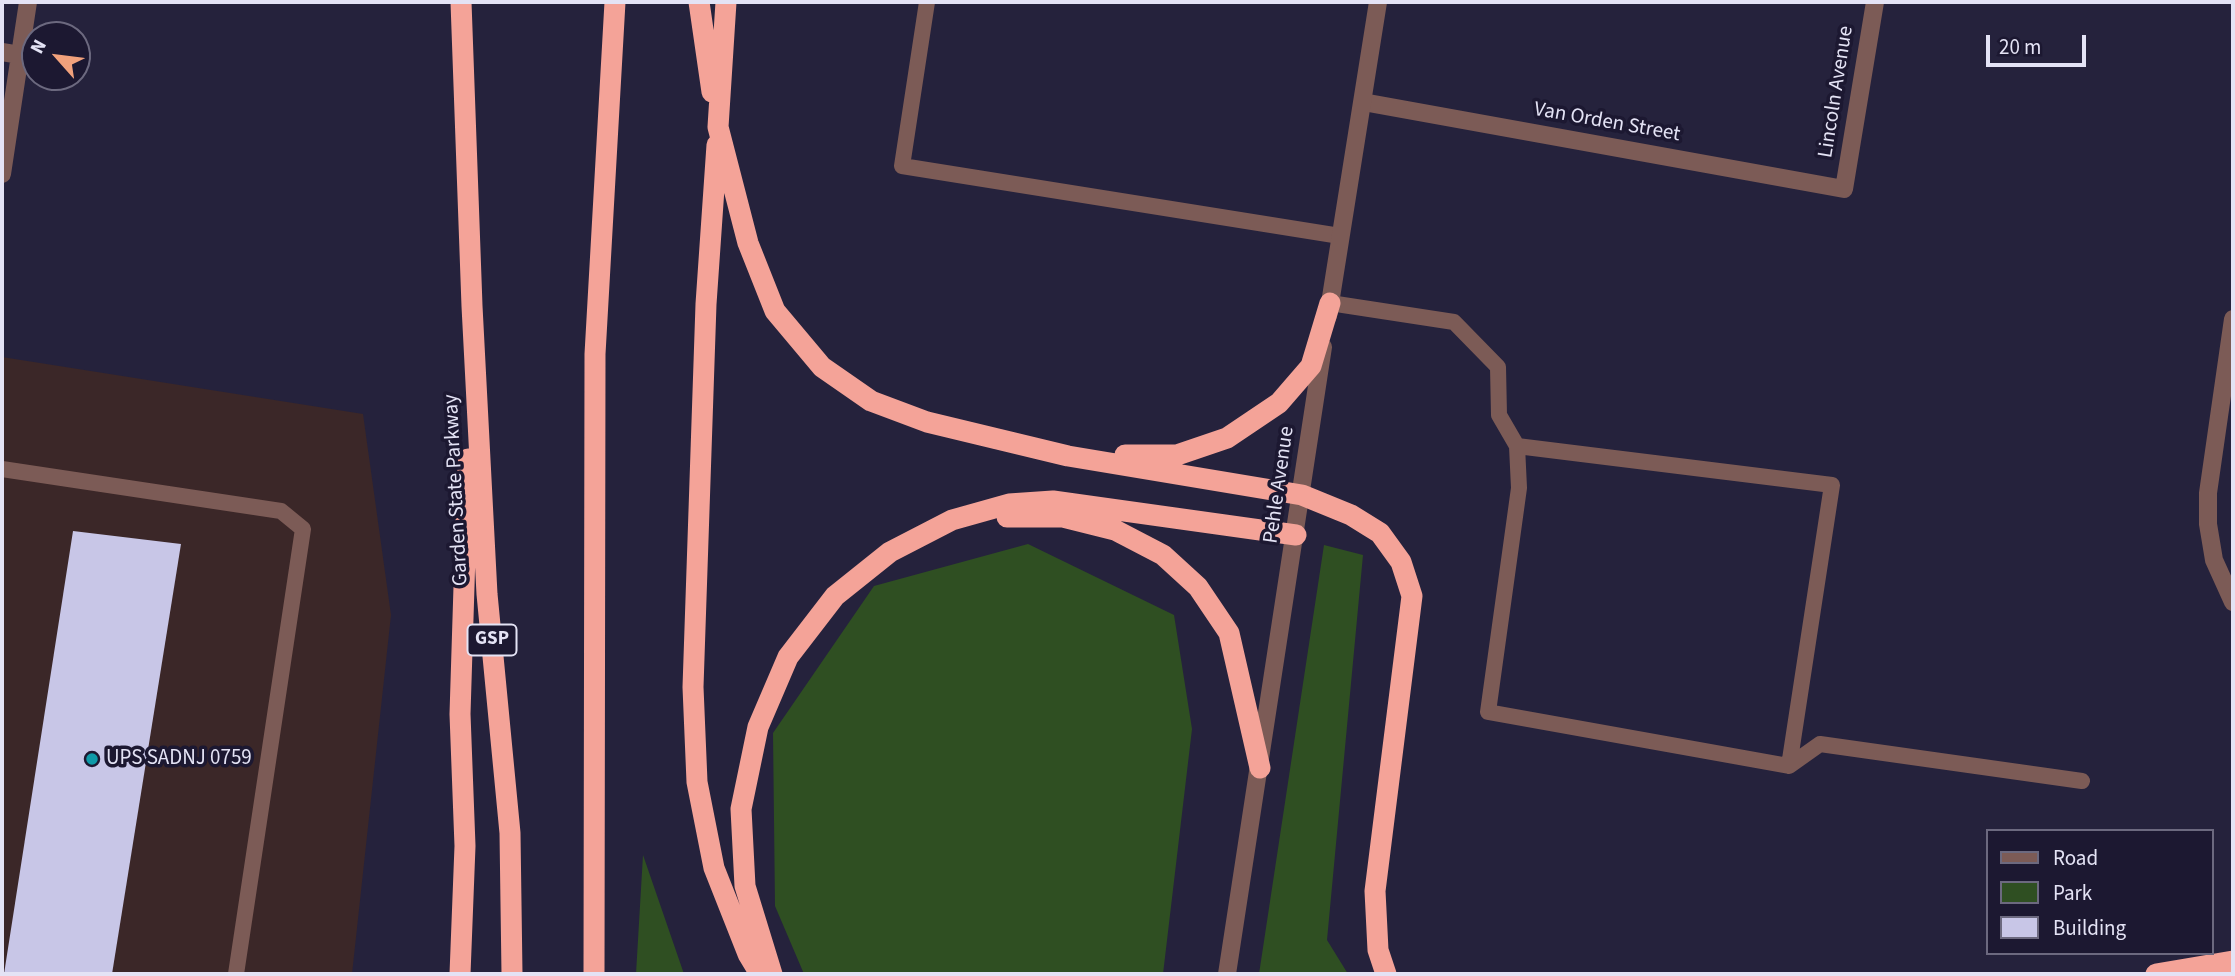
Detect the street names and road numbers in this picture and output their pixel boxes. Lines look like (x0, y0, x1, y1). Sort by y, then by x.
street label: Lincoln Avenue (1814, 24, 1860, 160)
street label: Van Orden Street (1532, 98, 1682, 148)
street label: Garden State Parkway (439, 393, 475, 587)
street label: Pehle Avenue (1259, 425, 1301, 545)
road number: GSP (468, 624, 516, 656)

